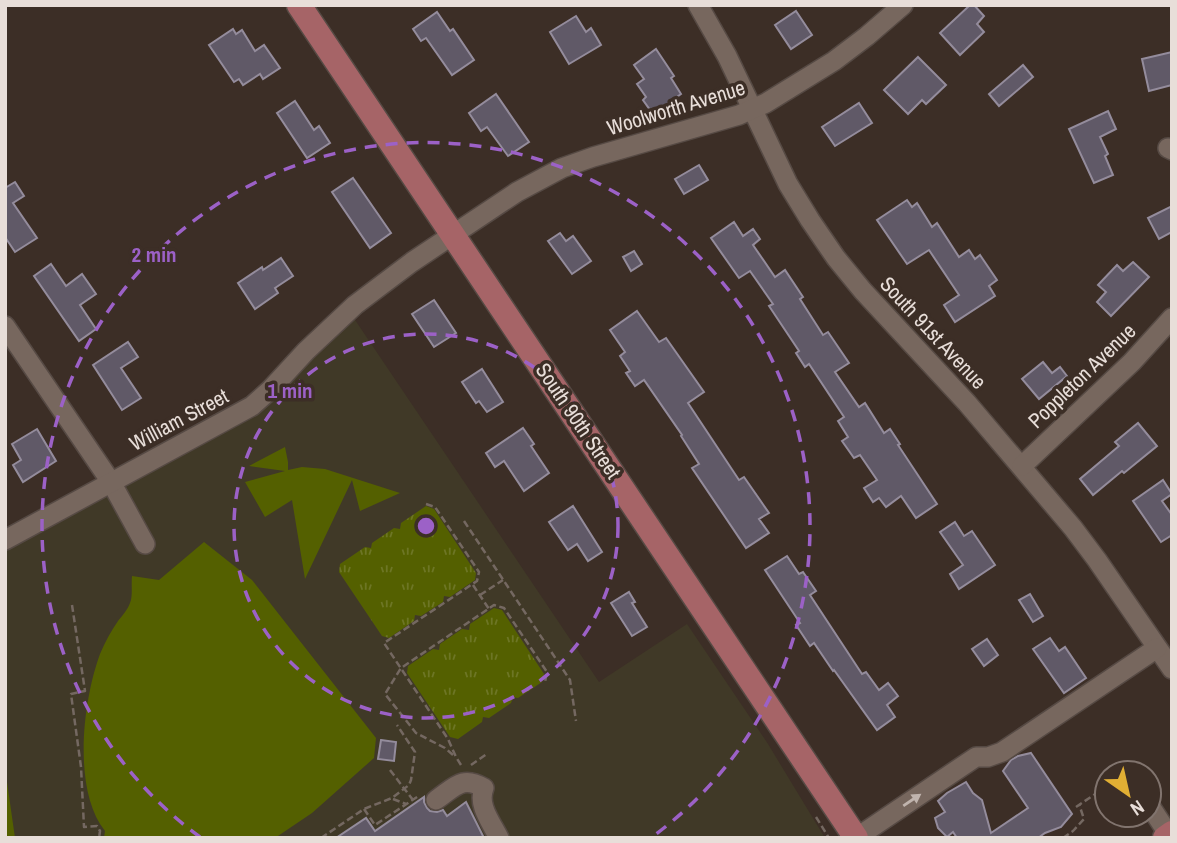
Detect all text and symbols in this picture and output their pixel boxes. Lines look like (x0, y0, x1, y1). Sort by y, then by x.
street label: Woolworth Avenue (603, 73, 748, 142)
text: 2 min (132, 240, 176, 269)
street label: South 91st Avenue (874, 270, 993, 395)
street label: Poppleton Avenue (1021, 317, 1142, 435)
street label: South 90th Street (529, 357, 628, 485)
text: 1 min (268, 376, 312, 405)
street label: William Street (124, 381, 233, 458)
centre of rings (414, 514, 438, 538)
north arrow (1093, 759, 1163, 829)
one-way arrow (903, 794, 922, 807)
text: N (1126, 794, 1149, 822)

